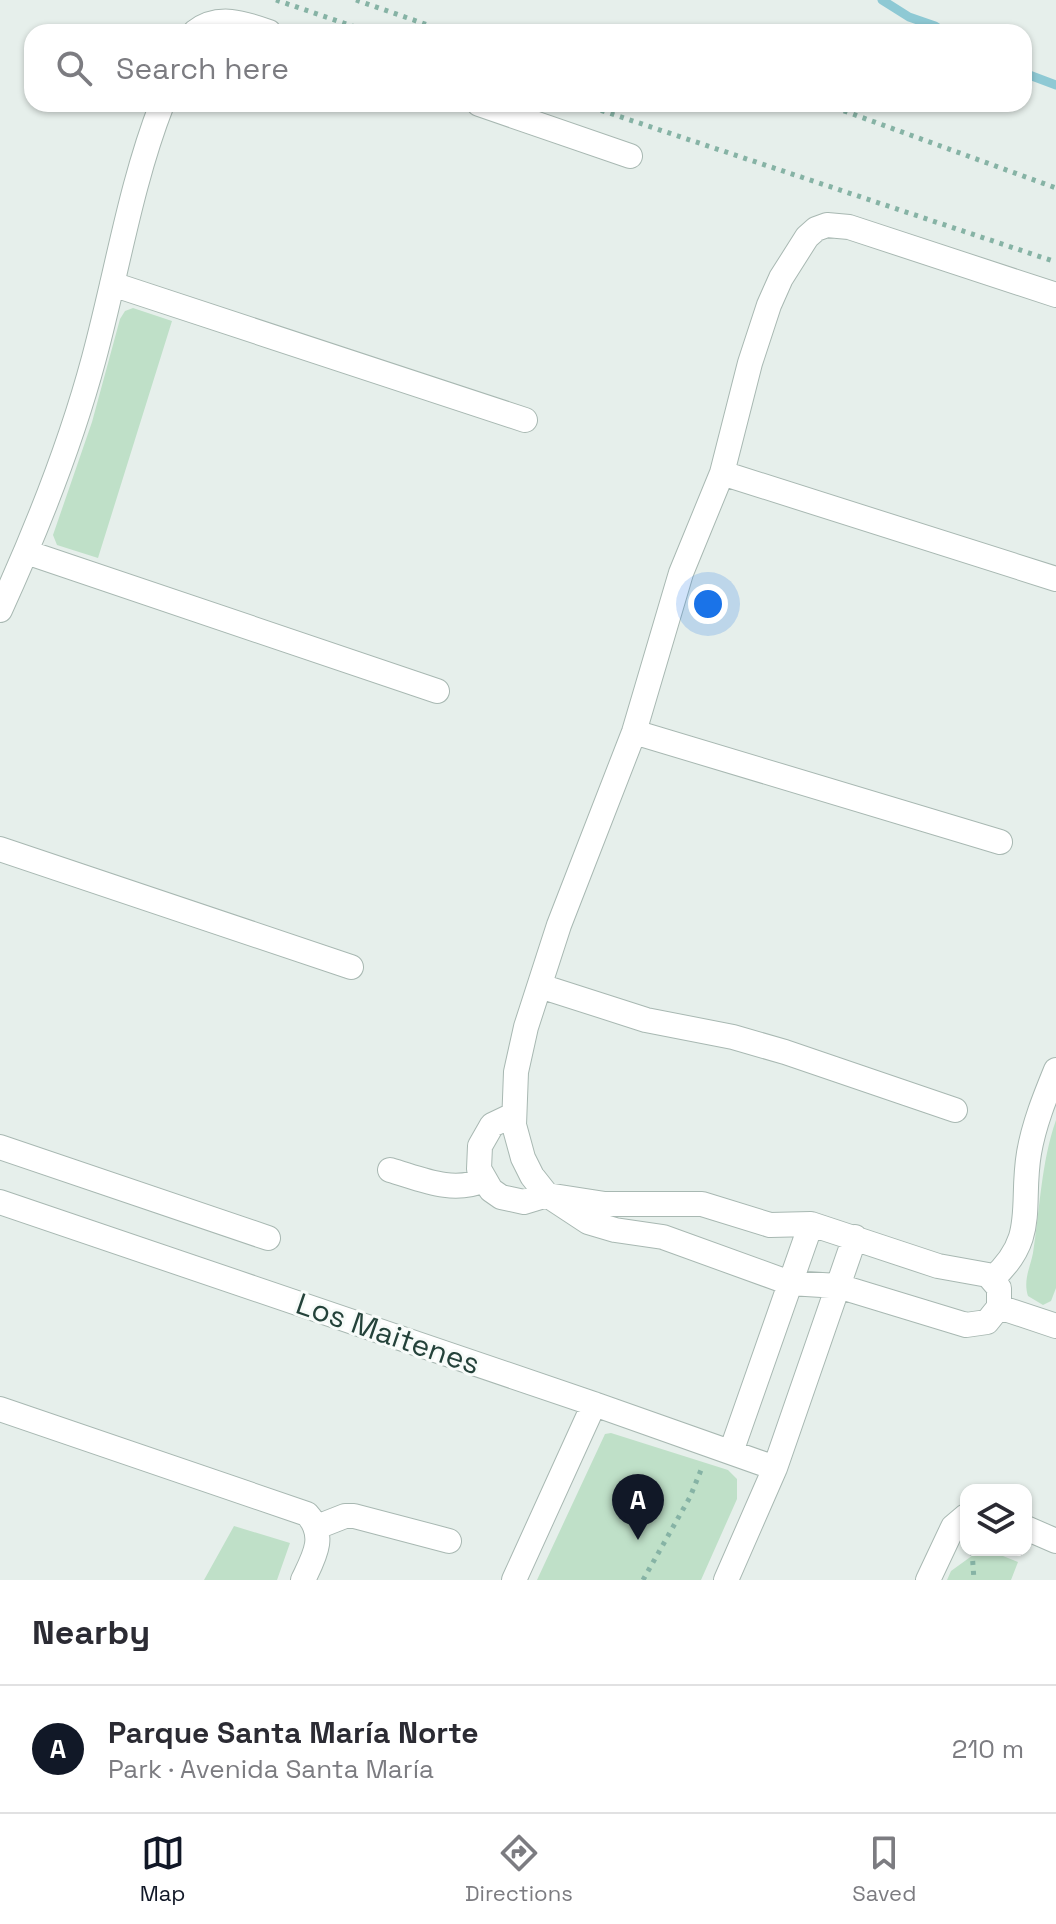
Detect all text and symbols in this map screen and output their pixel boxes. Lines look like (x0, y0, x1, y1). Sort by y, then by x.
search box (24, 24, 1032, 112)
icon: search (52, 46, 96, 90)
text: Search here (116, 49, 289, 88)
your location (688, 584, 728, 624)
street label: Los Maitenes (291, 1284, 485, 1383)
pin: A (612, 1474, 664, 1540)
map controls (960, 1484, 1032, 1556)
button: layers (960, 1484, 1032, 1556)
text: Nearby (32, 1611, 150, 1654)
text: Parque Santa María Norte (108, 1713, 479, 1752)
text: A (50, 1732, 66, 1766)
text: 210 m (952, 1732, 1024, 1766)
text: Park · Avenida Santa María (108, 1752, 434, 1786)
tab: Map (140, 1831, 186, 1907)
tab: Directions (465, 1831, 573, 1907)
tab: Saved (852, 1831, 916, 1907)

